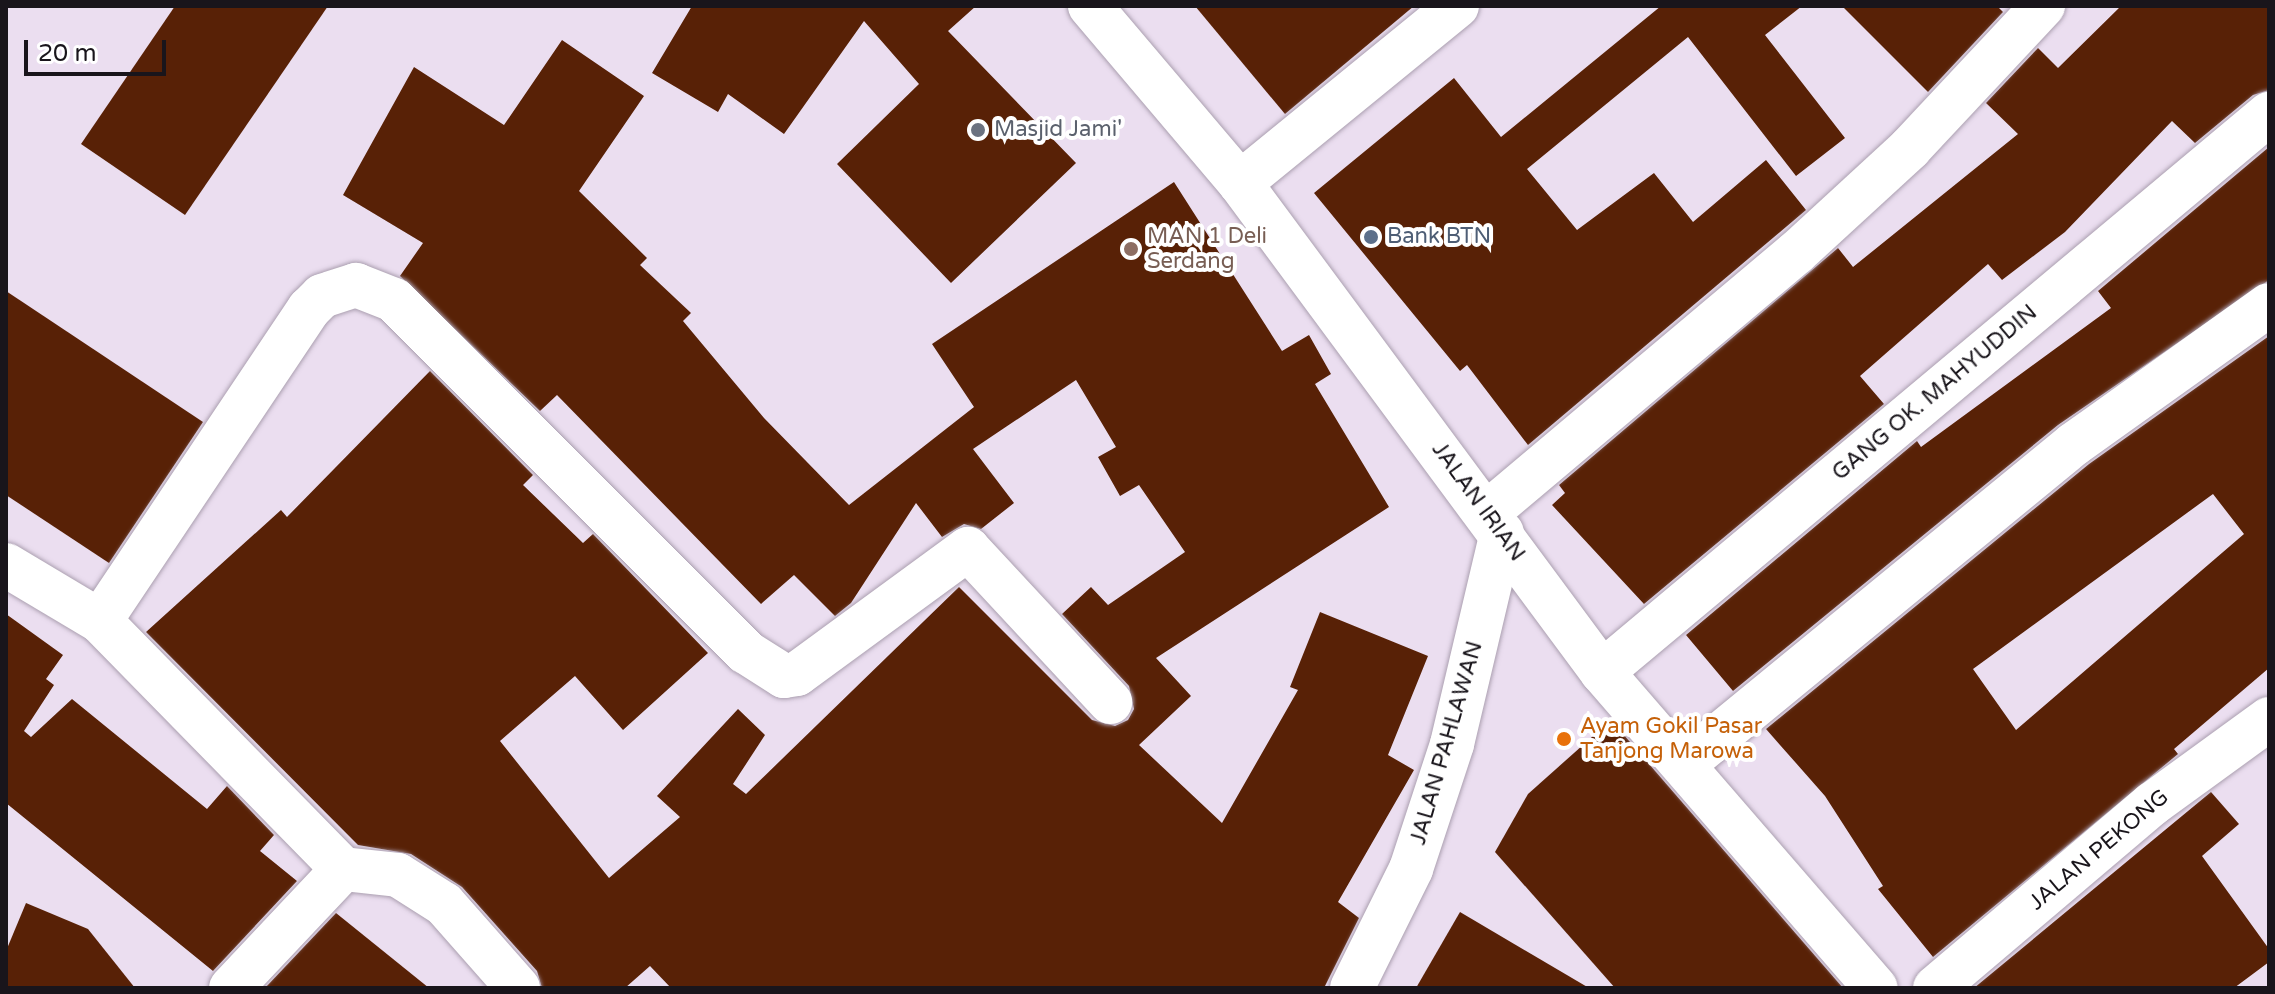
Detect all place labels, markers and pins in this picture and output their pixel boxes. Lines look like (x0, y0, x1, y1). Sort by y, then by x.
place label: Masjid Jami' (994, 117, 1122, 143)
marker: Masjid Jami' (969, 121, 987, 139)
place label: MAN 1 Deli Serdang (1147, 223, 1267, 274)
place label: Bank BTN (1387, 224, 1491, 250)
marker: Bank BTN (1362, 228, 1380, 246)
marker: MAN 1 Deli Serdang (1122, 240, 1140, 258)
place label: Ayam Gokil Pasar Tanjong Marowa (1580, 713, 1762, 764)
marker: Ayam Gokil Pasar Tanjong Marowa (1555, 730, 1573, 748)

